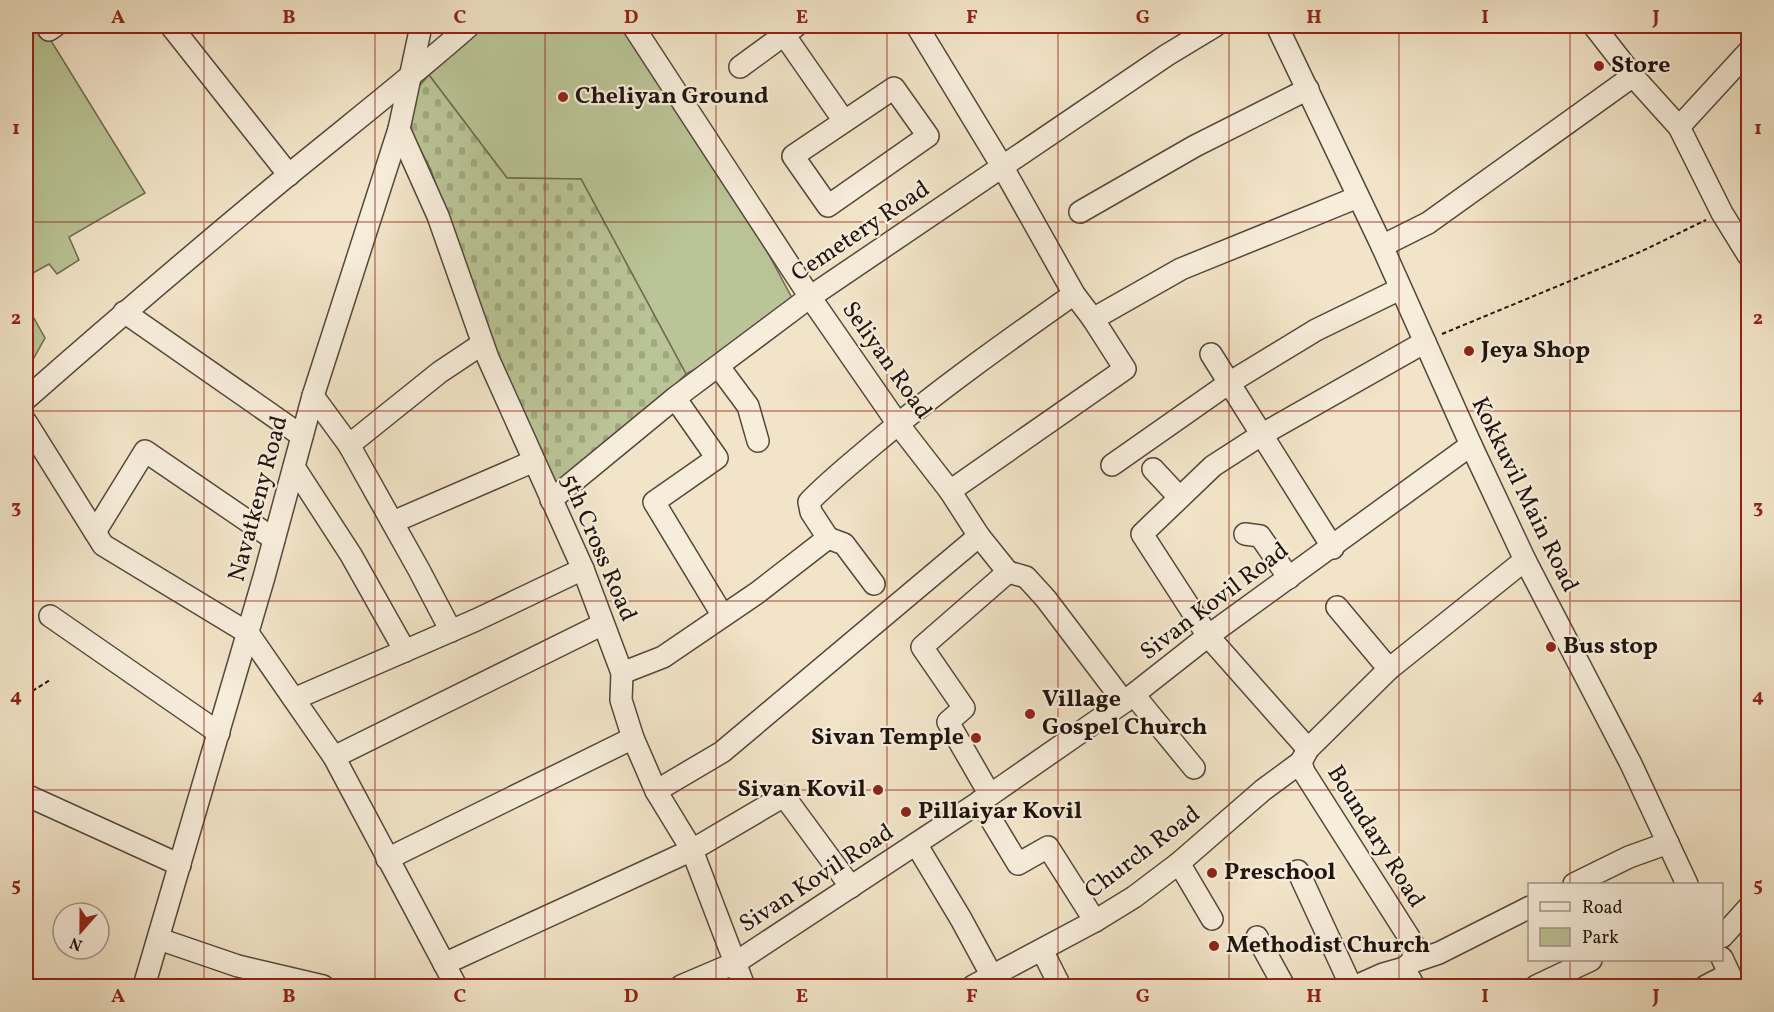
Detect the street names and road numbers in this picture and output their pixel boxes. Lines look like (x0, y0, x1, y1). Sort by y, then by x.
street label: Cemetery Road (785, 173, 937, 291)
street label: Seliyan Road (833, 295, 939, 427)
street label: Kokkuvil Main Road (1462, 392, 1586, 598)
street label: Navatkeny Road (221, 412, 297, 586)
street label: 5th Cross Road (552, 469, 644, 627)
street label: Sivan Kovil Road (1134, 535, 1296, 669)
street label: Boundary Road (1318, 759, 1432, 915)
street label: Church Road (1078, 798, 1208, 908)
street label: Sivan Kovil Road (733, 816, 901, 942)

